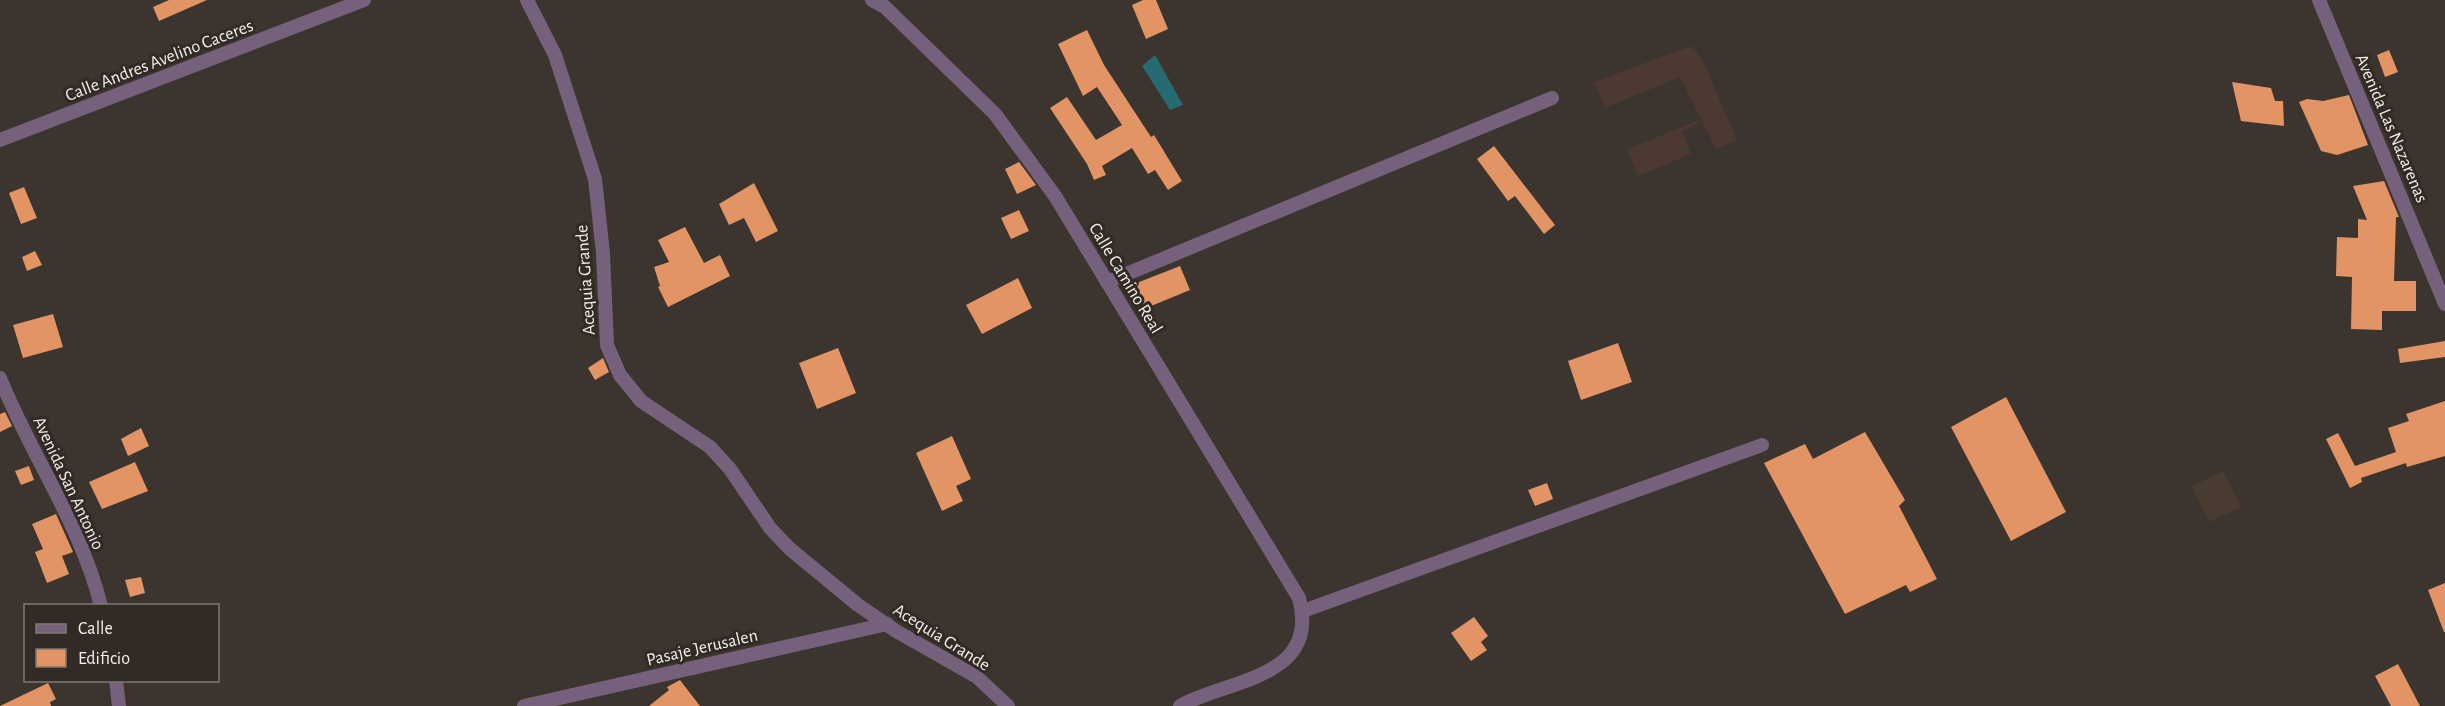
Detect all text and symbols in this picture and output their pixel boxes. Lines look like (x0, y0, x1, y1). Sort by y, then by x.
street label: Calle Andres Avelino Caceres (63, 17, 256, 105)
street label: Avenida Las Nazarenas (2352, 51, 2431, 205)
street label: Calle Camino Real (1085, 220, 1165, 337)
street label: Acequia Grande (573, 224, 599, 336)
street label: Avenida San Antonio (29, 414, 107, 553)
street label: Acequia Grande (890, 601, 993, 675)
legend (24, 604, 219, 682)
text: Calle (78, 620, 113, 638)
street label: Pasaje Jerusalen (645, 626, 760, 670)
text: Edificio (78, 650, 130, 668)

